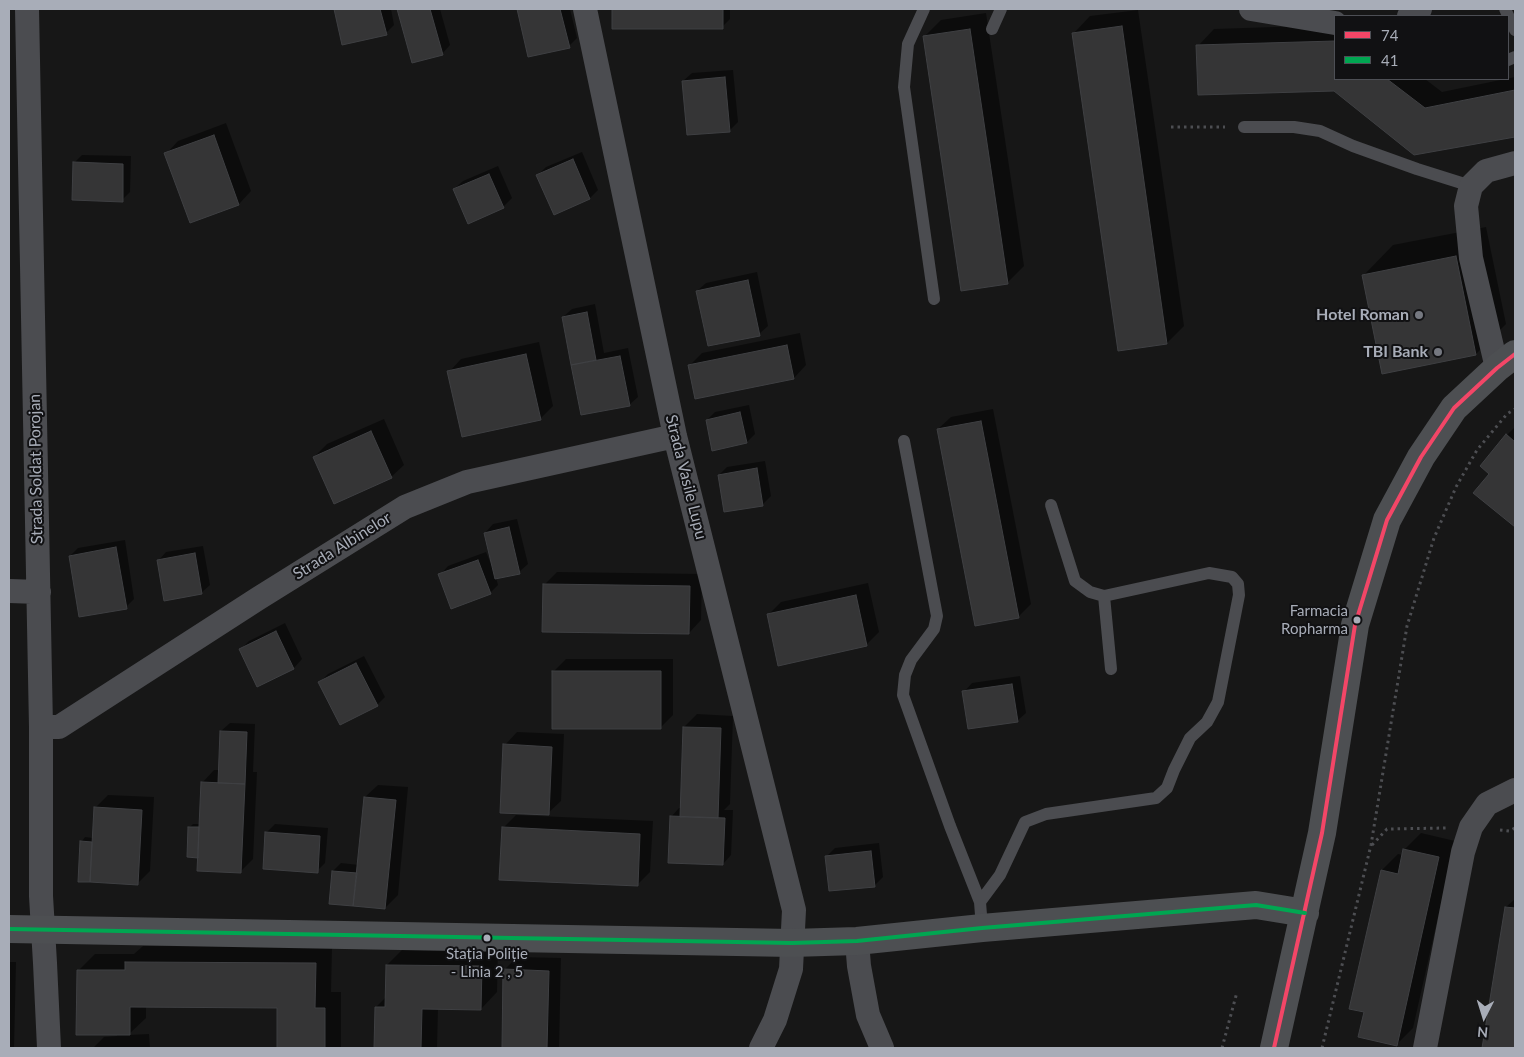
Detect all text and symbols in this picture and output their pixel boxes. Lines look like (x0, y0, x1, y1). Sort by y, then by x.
legend (1334, 15, 1509, 80)
text: 74 (1381, 26, 1398, 44)
text: 41 (1381, 51, 1398, 69)
place label: Hotel Roman (1316, 305, 1409, 325)
marker: Hotel Roman (1413, 309, 1425, 321)
place label: TBI Bank (1363, 342, 1428, 362)
marker: TBI Bank (1432, 346, 1444, 358)
street label: Strada Soldat Porojan (25, 394, 47, 544)
street label: Strada Vasile Lupu (661, 413, 711, 541)
street label: Strada Albinelor (289, 508, 395, 584)
place label: Farmacia Ropharma (1281, 602, 1348, 637)
marker: Farmacia Ropharma (1352, 615, 1362, 625)
marker: Stația Poliție - Linia 2 , 5 (482, 933, 492, 943)
place label: Stația Poliție - Linia 2 , 5 (446, 945, 528, 980)
north arrow (1459, 992, 1509, 1042)
text: N (1477, 1024, 1489, 1041)

